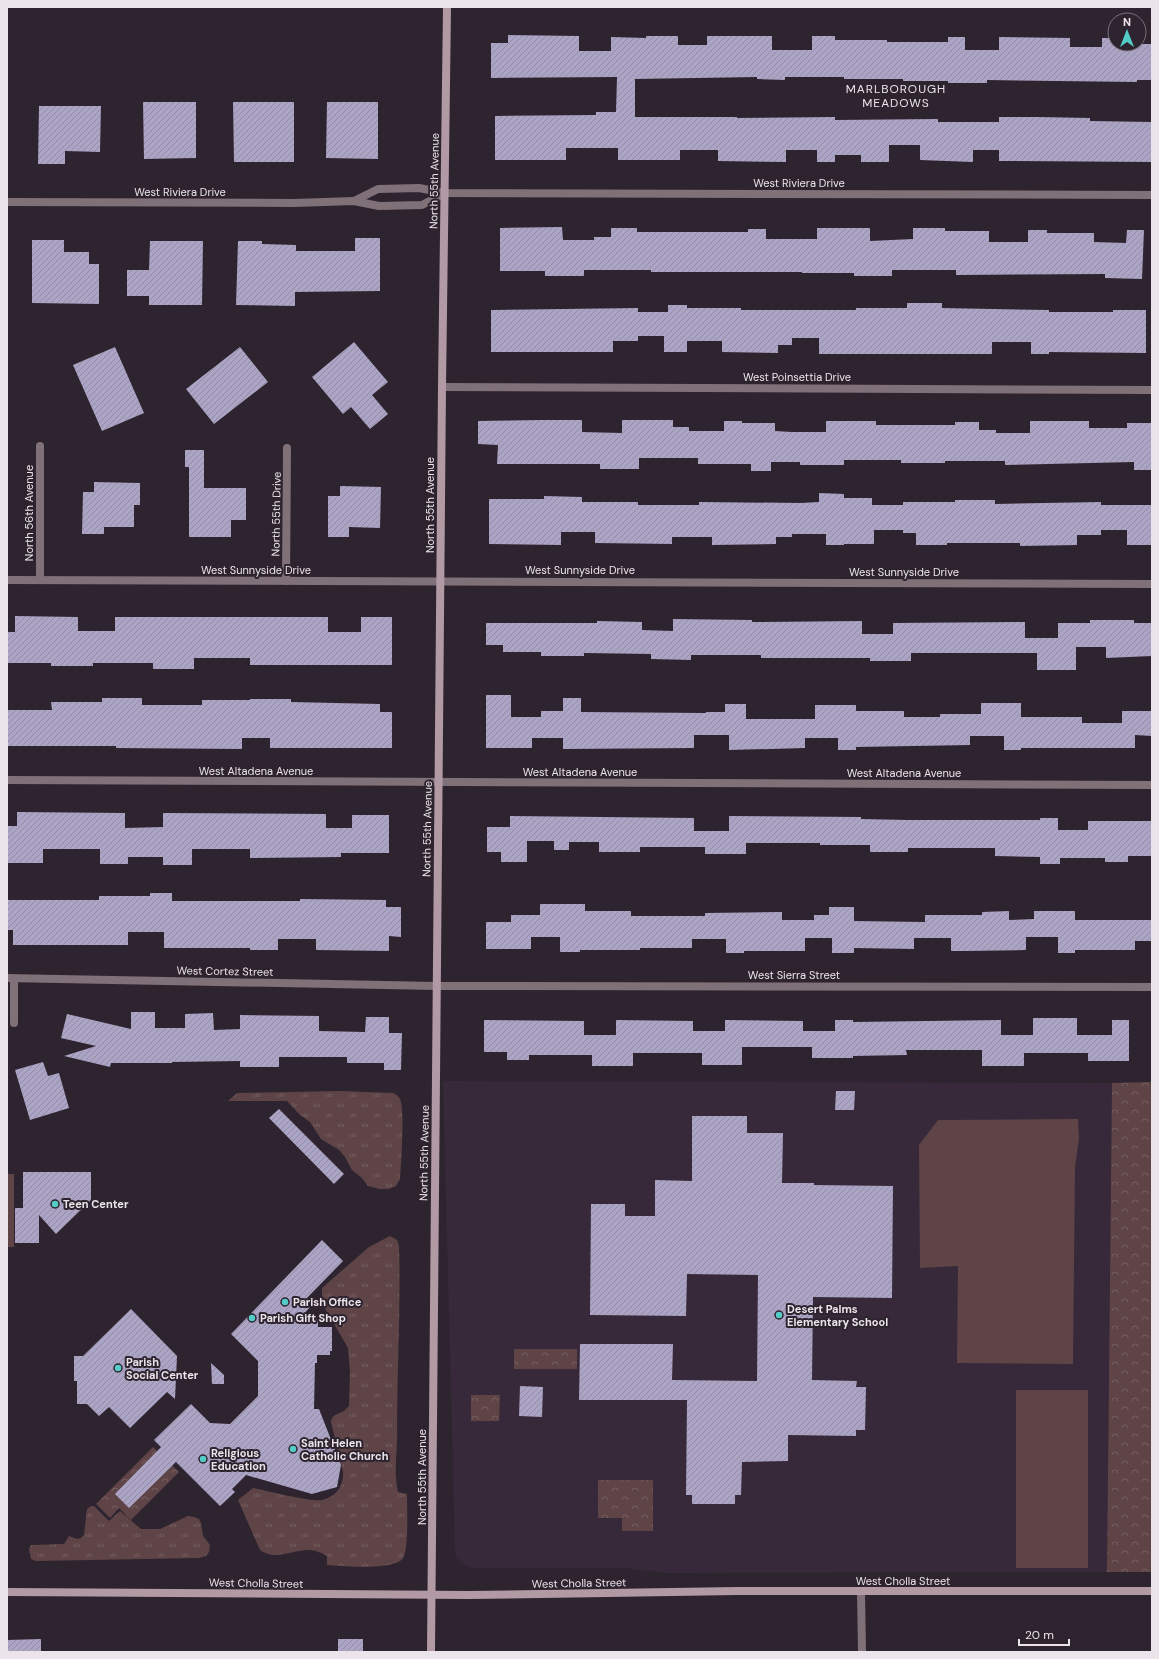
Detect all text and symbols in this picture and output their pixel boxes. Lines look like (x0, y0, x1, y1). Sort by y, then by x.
north arrow (1107, 12, 1147, 52)
text: N (1123, 15, 1131, 29)
district label: MARLBOROUGH MEADOWS (846, 81, 946, 111)
street label: North 55th Avenue (426, 133, 442, 229)
street label: West Riviera Drive (753, 176, 845, 190)
street label: West Riviera Drive (134, 185, 226, 199)
street label: West Poinsettia Drive (743, 370, 851, 384)
street label: North 55th Avenue (423, 457, 437, 553)
street label: North 56th Avenue (22, 465, 36, 561)
street label: North 55th Drive (268, 471, 284, 557)
street label: West Sunnyside Drive (201, 563, 311, 577)
street label: West Sunnyside Drive (525, 563, 635, 577)
street label: West Sunnyside Drive (849, 565, 959, 579)
street label: West Altadena Avenue (199, 764, 313, 778)
street label: West Altadena Avenue (523, 765, 637, 779)
street label: West Altadena Avenue (847, 766, 961, 780)
street label: North 55th Avenue (419, 781, 435, 877)
street label: West Cortez Street (176, 963, 274, 979)
street label: West Sierra Street (748, 968, 840, 982)
street label: North 55th Avenue (416, 1105, 432, 1201)
place label: Teen Center (63, 1197, 129, 1211)
marker: Teen Center (50, 1199, 60, 1209)
place label: Parish Office (293, 1295, 362, 1309)
marker: Parish Office (280, 1297, 290, 1307)
place label: Desert Palms Elementary School (787, 1302, 888, 1329)
marker: Desert Palms Elementary School (774, 1310, 784, 1320)
place label: Parish Gift Shop (260, 1311, 346, 1325)
marker: Parish Gift Shop (247, 1313, 257, 1323)
place label: Parish Social Center (126, 1355, 199, 1382)
marker: Parish Social Center (113, 1363, 123, 1373)
street label: North 55th Avenue (415, 1429, 429, 1525)
place label: Saint Helen Catholic Church (301, 1436, 389, 1463)
marker: Saint Helen Catholic Church (288, 1444, 298, 1454)
place label: Religious Education (211, 1446, 266, 1473)
marker: Religious Education (198, 1454, 208, 1464)
street label: West Cholla Street (856, 1574, 950, 1588)
street label: West Cholla Street (209, 1575, 303, 1591)
street label: West Cholla Street (532, 1575, 626, 1591)
scale bar (1019, 1621, 1069, 1647)
text: 20 m (1025, 1627, 1054, 1643)

